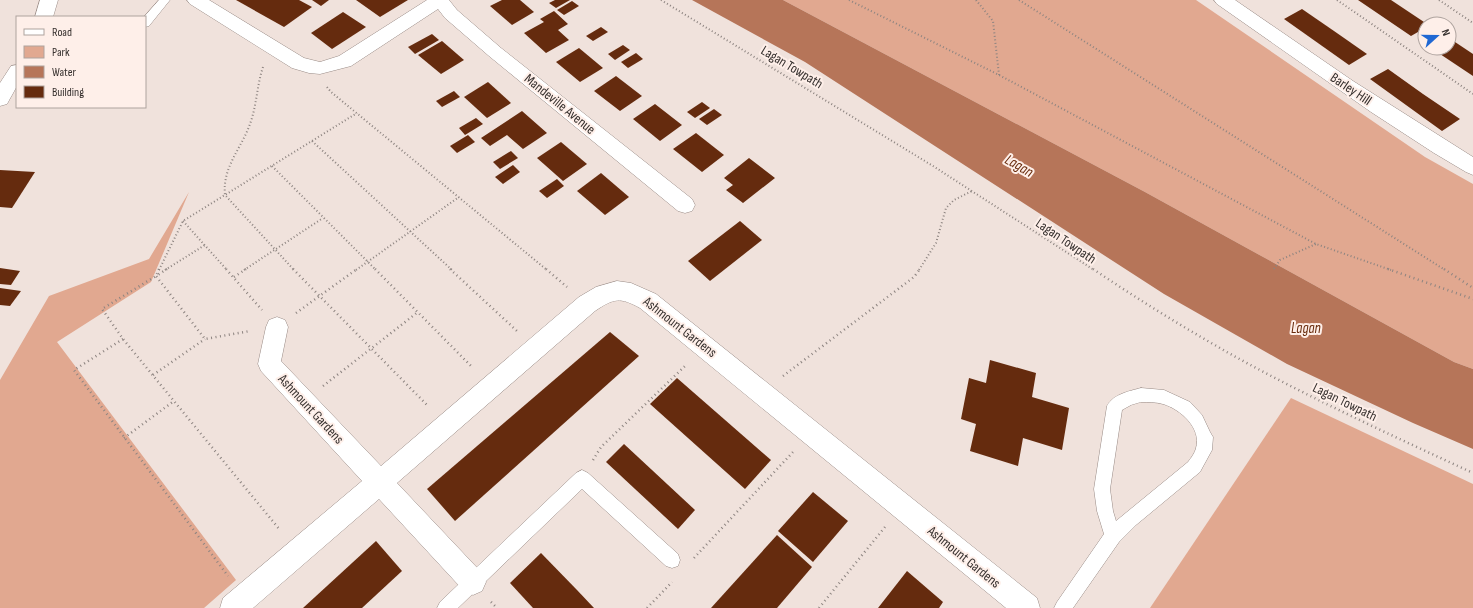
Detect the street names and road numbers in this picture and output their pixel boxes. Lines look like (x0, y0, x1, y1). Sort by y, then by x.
street label: Lagan Towpath (758, 42, 826, 92)
street label: Barley Hill (1327, 69, 1375, 109)
street label: Mandeville Avenue (521, 70, 599, 138)
street label: Lagan Towpath (1032, 215, 1100, 267)
street label: Ashmount Gardens (639, 292, 720, 361)
street label: Ashmount Gardens (274, 370, 348, 447)
street label: Lagan Towpath (1310, 379, 1380, 425)
street label: Ashmount Gardens (923, 522, 1004, 592)

